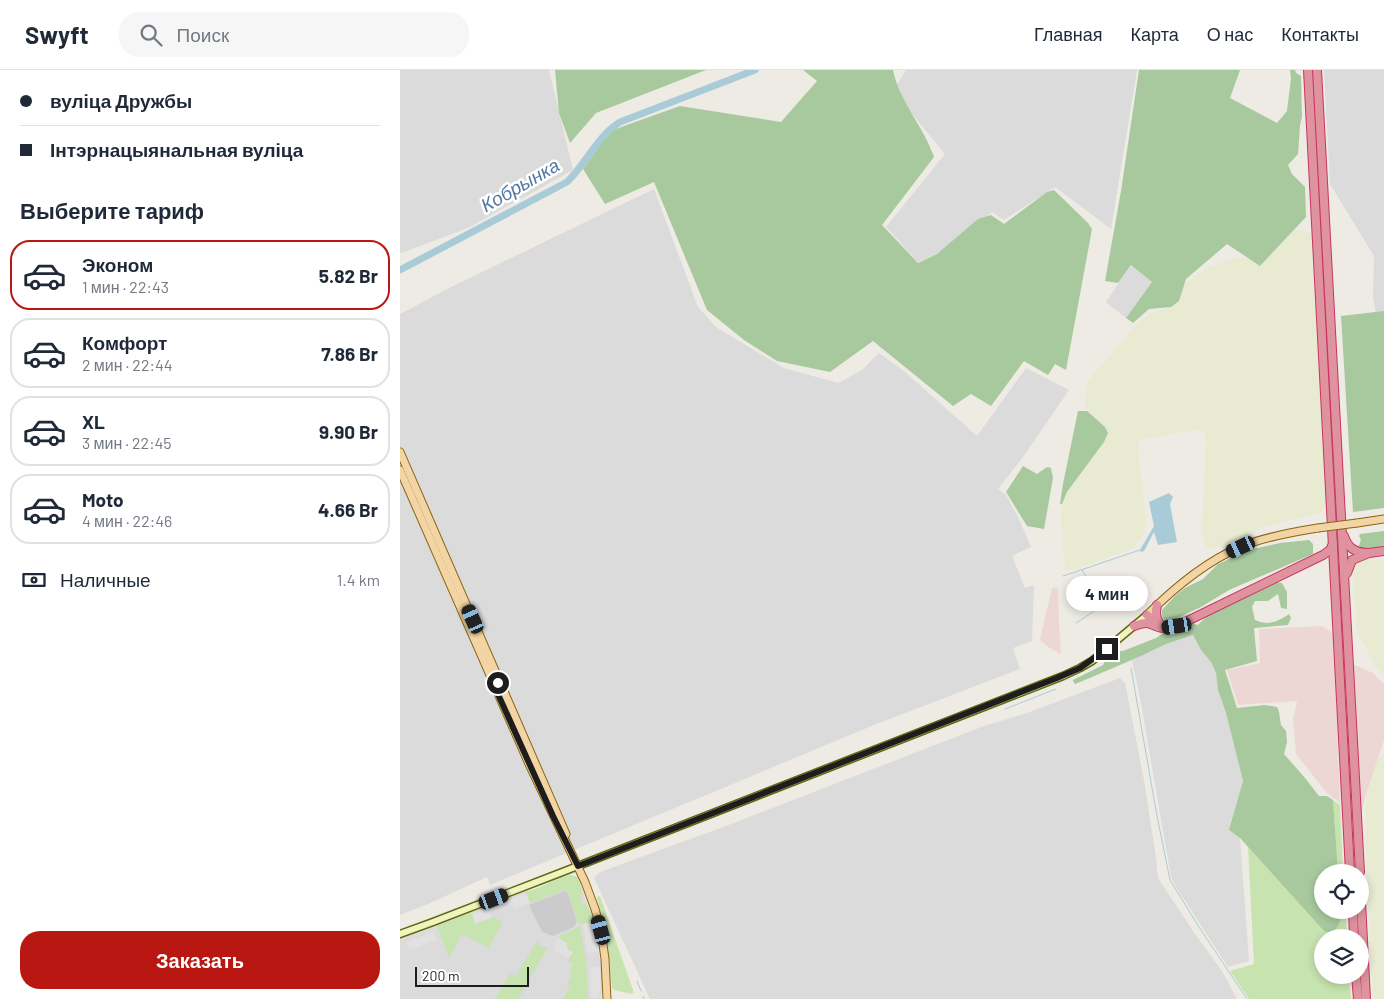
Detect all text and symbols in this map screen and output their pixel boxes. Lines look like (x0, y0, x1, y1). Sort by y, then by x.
search box (119, 12, 469, 57)
text: Swyft (25, 20, 89, 49)
icon: search (137, 21, 165, 49)
text: Поиск (177, 23, 229, 46)
text: Главная (1034, 23, 1103, 45)
text: Карта (1131, 23, 1179, 45)
text: О нас (1207, 23, 1253, 45)
text: Контакты (1281, 23, 1359, 45)
text: вуліца Дружбы (50, 89, 192, 112)
text: Інтэрнацыянальная вуліца (50, 138, 303, 161)
water label: Кобрынка (476, 153, 563, 216)
text: Выберите тариф (20, 197, 204, 223)
icon: car (22, 253, 67, 298)
text: Эконом (82, 253, 153, 276)
text: 5.82 Br (319, 264, 378, 287)
text: 1 мин · 22:43 (82, 277, 169, 296)
icon: car (22, 331, 67, 376)
text: Комфорт (82, 331, 167, 354)
text: 7.86 Br (321, 342, 378, 365)
text: 2 мин · 22:44 (82, 355, 173, 374)
icon: car (22, 409, 67, 454)
text: XL (82, 410, 105, 433)
text: 9.90 Br (319, 420, 378, 443)
text: 3 мин · 22:45 (82, 433, 172, 452)
icon: car (22, 487, 67, 532)
text: Moto (82, 488, 124, 511)
text: 4.66 Br (318, 498, 378, 521)
text: 4 мин · 22:46 (82, 511, 172, 530)
car (1224, 534, 1257, 560)
icon: cash (20, 566, 48, 594)
text: Наличные (60, 568, 151, 591)
text: 1.4 km (337, 570, 380, 589)
callout: 4 мин (1066, 576, 1148, 612)
text: 4 мин (1085, 584, 1129, 603)
car (460, 602, 485, 636)
car (1161, 616, 1192, 636)
route end (1096, 638, 1118, 660)
route start (487, 672, 509, 694)
map controls (1314, 864, 1369, 984)
button: locate (1314, 864, 1369, 919)
car (477, 887, 510, 911)
car (589, 914, 612, 946)
button: layers (1314, 929, 1369, 984)
button: Заказать (20, 931, 380, 989)
scale bar (415, 964, 529, 987)
text: 200 m (422, 967, 460, 984)

